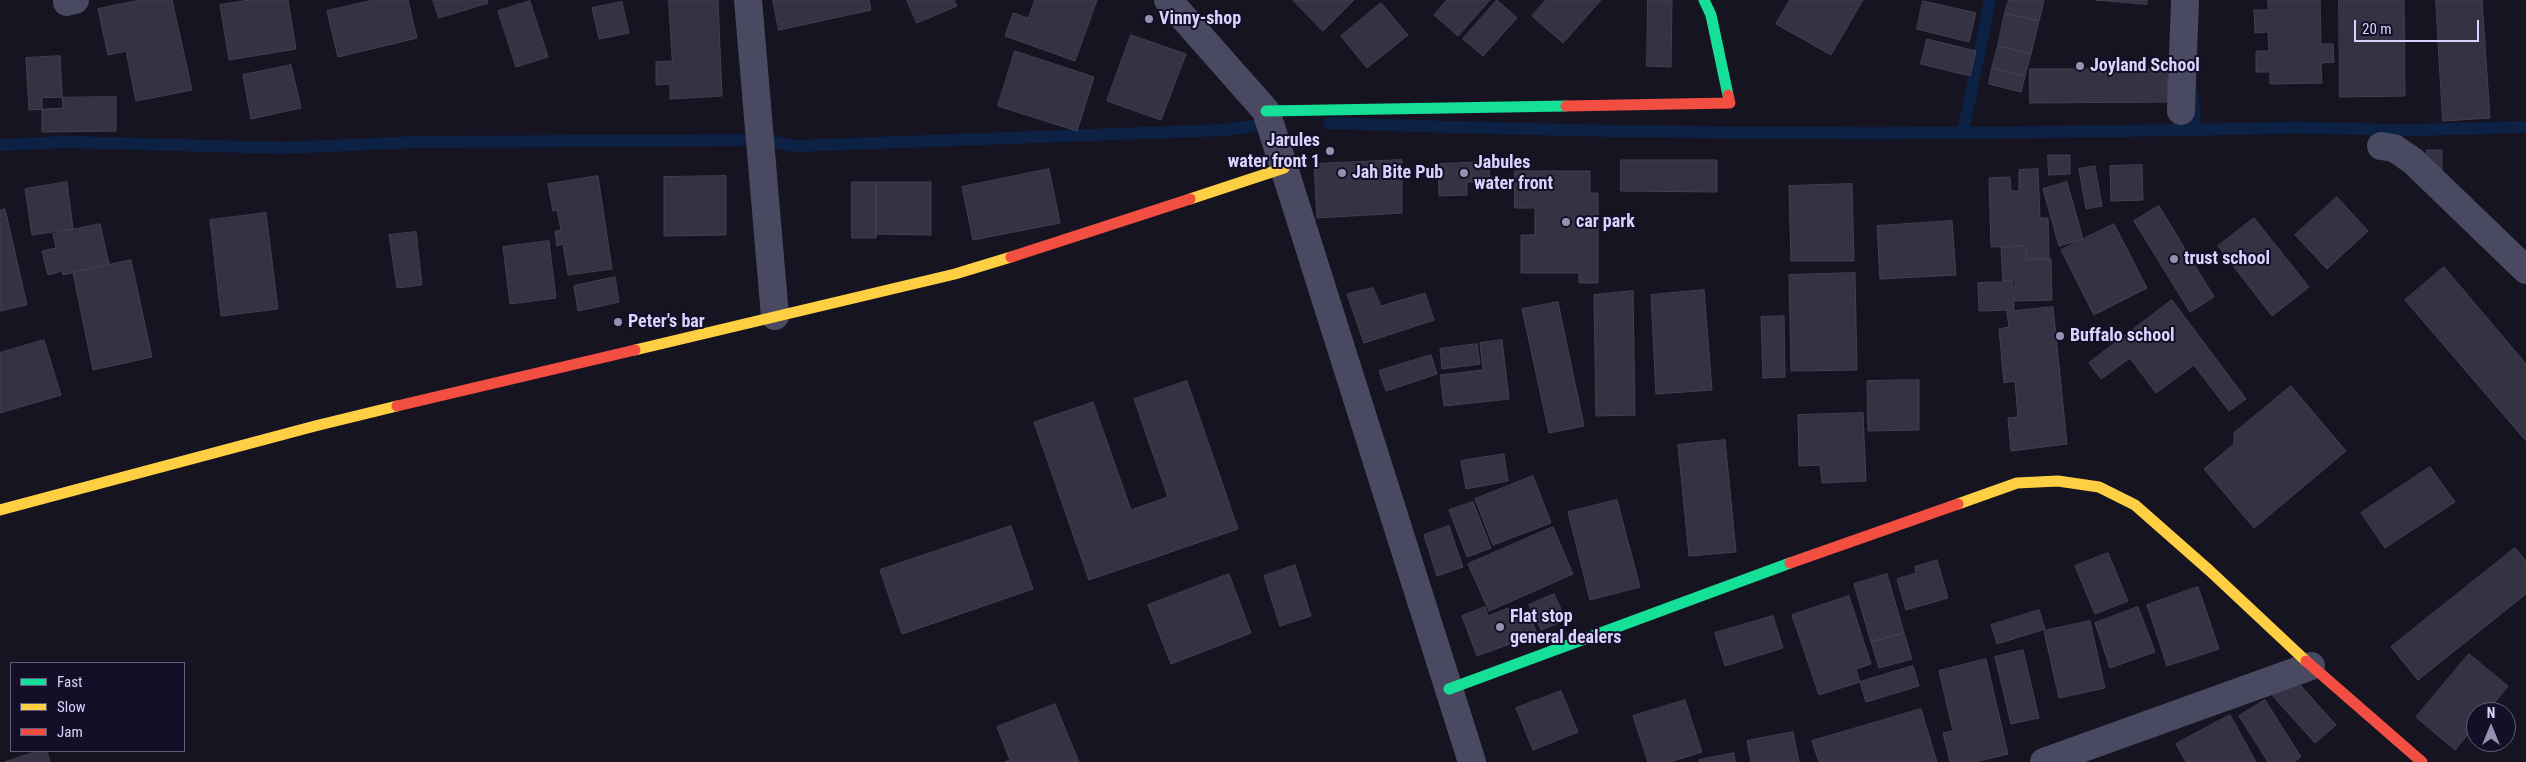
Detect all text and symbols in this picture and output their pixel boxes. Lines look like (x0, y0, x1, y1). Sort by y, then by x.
place label: Vinny-shop (1159, 8, 1241, 30)
scale bar (2356, 10, 2481, 42)
marker: Vinny-shop (1143, 13, 1155, 25)
text: 20 m (2362, 20, 2392, 38)
place label: Joyland School (2090, 55, 2200, 77)
marker: Joyland School (2074, 60, 2086, 72)
place label: Jarules water front 1 (1228, 130, 1320, 172)
marker: Jarules water front 1 (1324, 145, 1336, 157)
place label: Jabules water front (1474, 152, 1553, 194)
place label: Jah Bite Pub (1352, 162, 1443, 184)
marker: Jah Bite Pub (1336, 167, 1348, 179)
marker: Jabules water front (1458, 167, 1470, 179)
place label: car park (1576, 211, 1635, 233)
marker: car park (1560, 216, 1572, 228)
place label: trust school (2184, 248, 2270, 270)
marker: trust school (2168, 253, 2180, 265)
place label: Peter's bar (628, 311, 705, 333)
marker: Peter's bar (612, 316, 624, 328)
place label: Buffalo school (2070, 325, 2175, 347)
marker: Buffalo school (2054, 330, 2066, 342)
place label: Flat stop general dealers (1510, 606, 1621, 649)
marker: Flat stop general dealers (1494, 621, 1506, 633)
legend (10, 662, 185, 752)
text: Fast (57, 673, 82, 691)
text: Slow (57, 698, 86, 716)
north arrow (2466, 702, 2516, 752)
text: N (2487, 705, 2495, 721)
text: Jam (57, 723, 83, 741)

